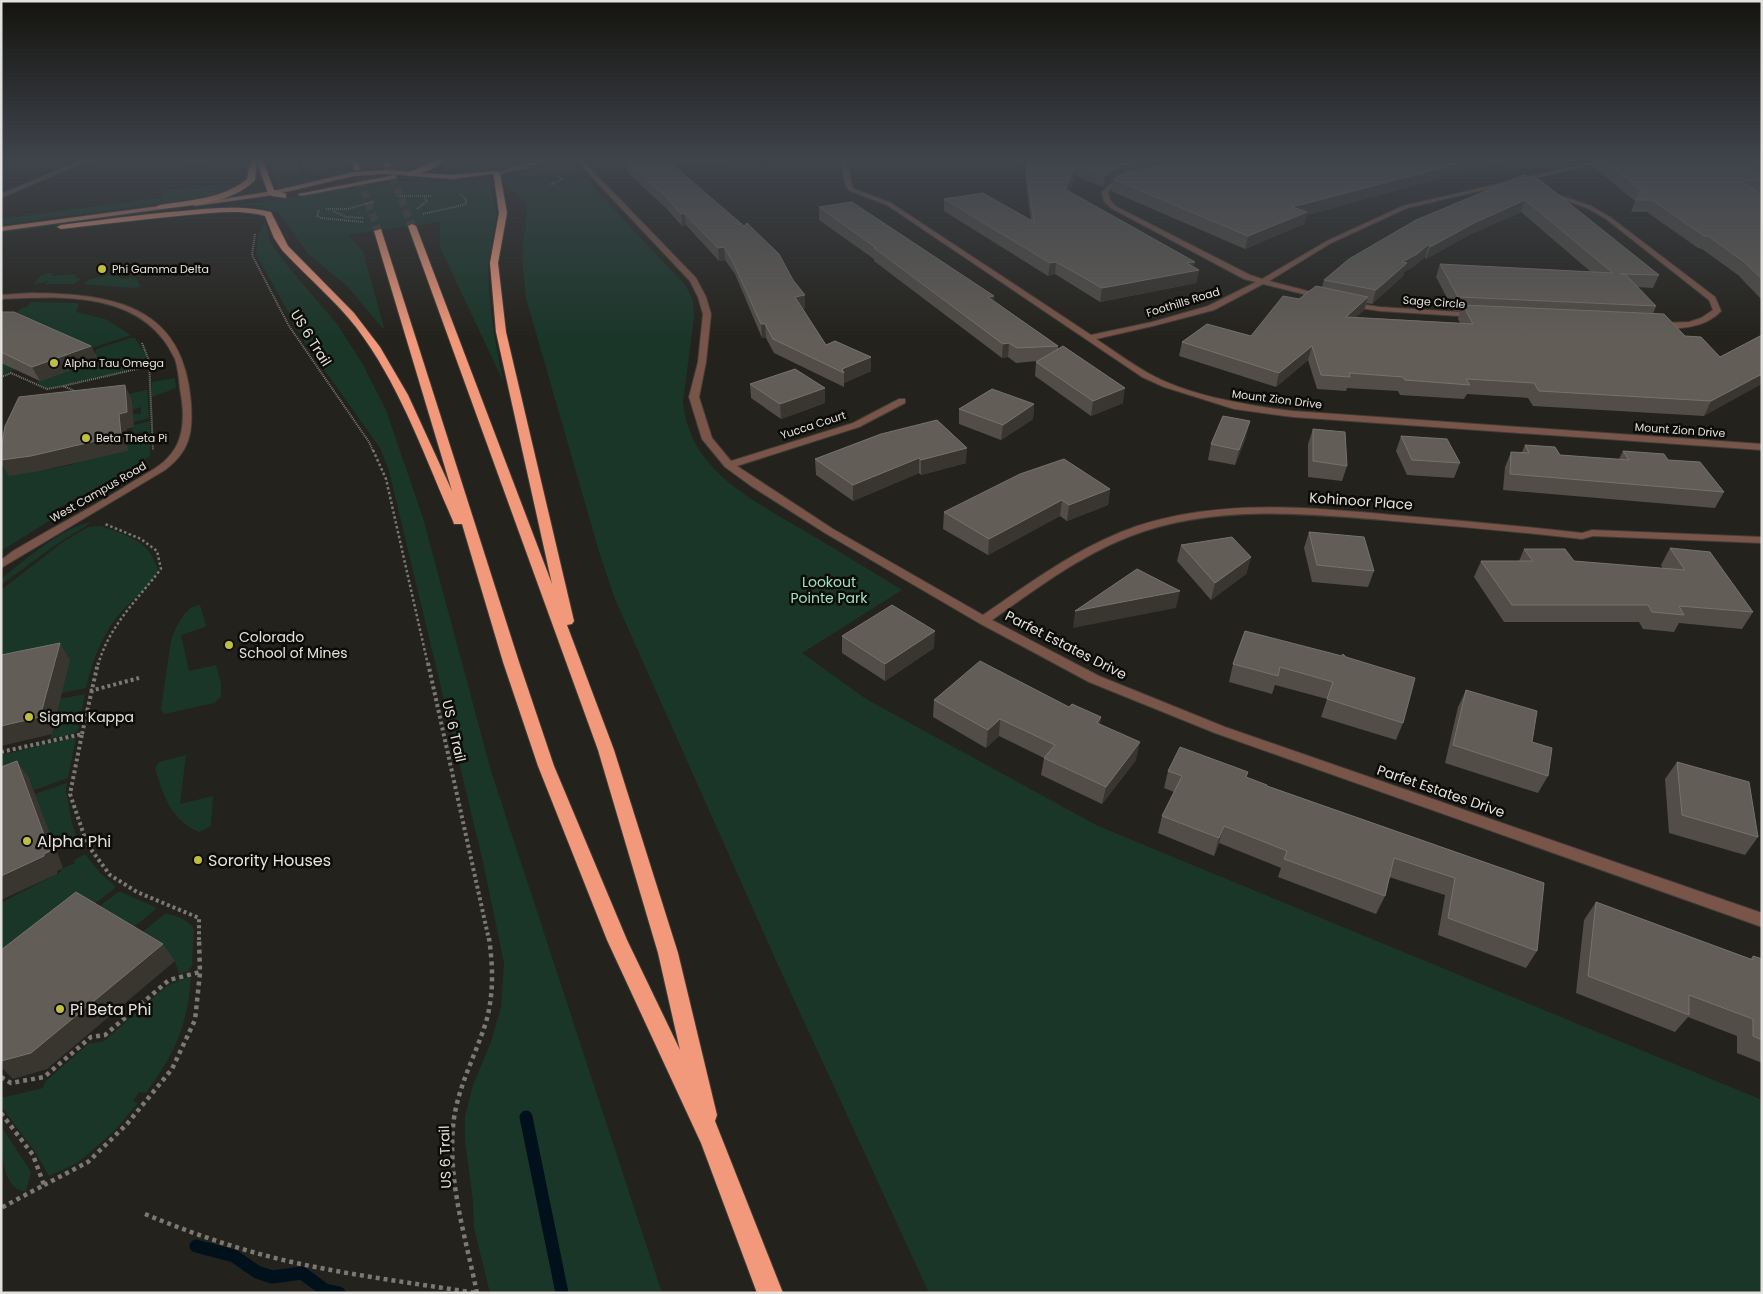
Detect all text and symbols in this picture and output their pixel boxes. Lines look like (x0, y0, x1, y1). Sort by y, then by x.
place label: Phi Gamma Delta (112, 261, 209, 277)
marker: Phi Gamma Delta (96, 263, 108, 275)
street label: Foothills Road (1144, 283, 1222, 321)
street label: Sage Circle (1402, 292, 1466, 312)
street label: US 6 Trail (286, 306, 336, 370)
place label: Alpha Tau Omega (64, 355, 164, 371)
marker: Alpha Tau Omega (48, 357, 60, 369)
street label: Mount Zion Drive (1231, 386, 1323, 412)
street label: Yucca Court (778, 407, 848, 443)
street label: Mount Zion Drive (1634, 419, 1726, 441)
place label: Beta Theta Pi (96, 430, 167, 446)
marker: Beta Theta Pi (80, 432, 92, 444)
street label: West Campus Road (47, 458, 149, 526)
street label: Kohinoor Place (1309, 487, 1414, 515)
park label: Lookout Pointe Park (791, 572, 868, 608)
street label: Parfet Estates Drive (1002, 606, 1130, 684)
place label: Colorado School of Mines (239, 627, 348, 663)
marker: Colorado School of Mines (223, 639, 235, 651)
street label: US 6 Trail (437, 698, 471, 764)
place label: Sigma Kappa (39, 707, 134, 727)
marker: Sigma Kappa (23, 711, 35, 723)
street label: Parfet Estates Drive (1374, 760, 1508, 822)
place label: Alpha Phi (37, 830, 111, 853)
marker: Alpha Phi (21, 835, 33, 847)
place label: Sorority Houses (208, 849, 331, 872)
marker: Sorority Houses (192, 854, 204, 866)
place label: Pi Beta Phi (70, 998, 152, 1021)
marker: Pi Beta Phi (54, 1003, 66, 1015)
street label: US 6 Trail (434, 1125, 456, 1189)

